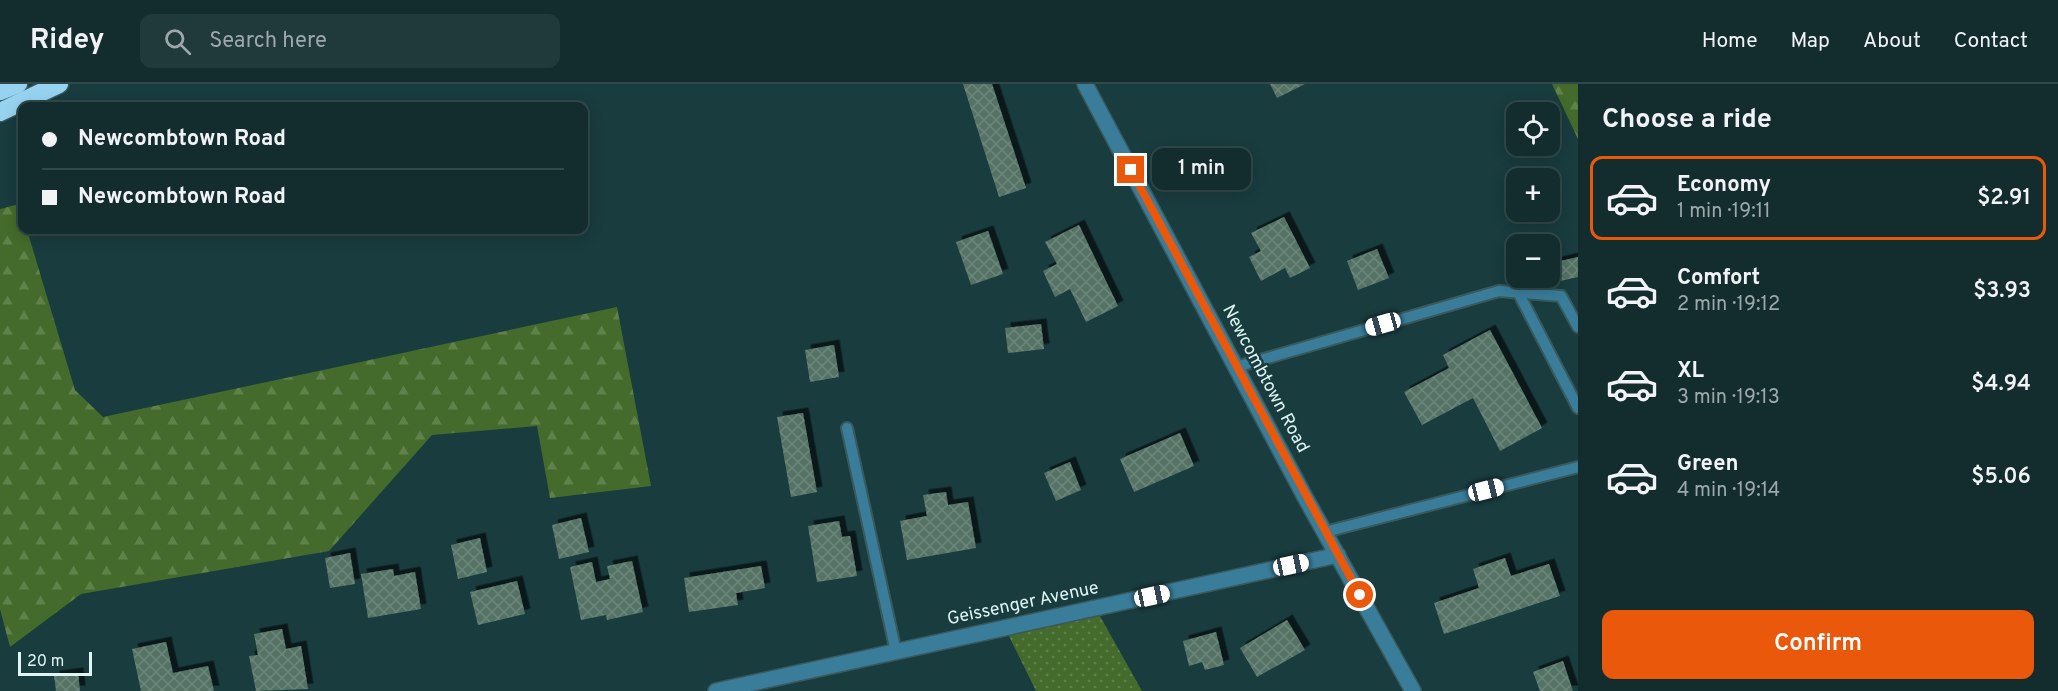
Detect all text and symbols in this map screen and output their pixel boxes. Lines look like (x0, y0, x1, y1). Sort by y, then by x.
search box (140, 14, 560, 68)
text: Ridey (30, 23, 104, 59)
icon: search (161, 25, 194, 58)
text: Search here (209, 28, 327, 55)
text: Home (1702, 28, 1758, 55)
text: Map (1791, 28, 1830, 55)
text: About (1863, 28, 1921, 55)
text: Contact (1954, 28, 2028, 55)
map controls (1506, 102, 1560, 288)
button: locate (1506, 102, 1560, 156)
text: Choose a ride (1602, 103, 1772, 137)
text: Newcombtown Road (78, 126, 286, 153)
callout: 1 min (1152, 149, 1251, 191)
route end (1117, 156, 1144, 183)
text: 1 min (1178, 156, 1225, 182)
button: + (1506, 168, 1560, 222)
icon: car (1605, 171, 1659, 225)
text: Economy (1677, 172, 1771, 199)
text: Newcombtown Road (78, 184, 286, 211)
text: $2.91 (1977, 185, 2031, 212)
text: 1 min · 19:11 (1677, 199, 1771, 225)
button: − (1506, 234, 1560, 288)
icon: car (1605, 264, 1659, 318)
text: Comfort (1677, 265, 1760, 292)
text: $3.93 (1973, 278, 2031, 305)
text: 2 min · 19:12 (1677, 292, 1780, 318)
street label: Newcombtown Road (1216, 301, 1314, 457)
car (1363, 310, 1403, 338)
icon: car (1605, 357, 1659, 411)
text: XL (1677, 358, 1704, 385)
text: $4.94 (1971, 371, 2031, 398)
text: 3 min · 19:13 (1677, 385, 1780, 411)
icon: car (1605, 450, 1659, 504)
text: Green (1677, 451, 1739, 478)
text: $5.06 (1971, 464, 2031, 491)
car (1466, 477, 1506, 503)
text: 4 min · 19:14 (1677, 478, 1780, 504)
car (1272, 552, 1310, 578)
street label: Geissenger Avenue (945, 577, 1101, 631)
route start (1346, 581, 1373, 608)
car (1133, 583, 1171, 609)
button: Confirm (1602, 610, 2034, 679)
scale bar (18, 649, 92, 676)
text: 20 m (27, 652, 64, 672)

